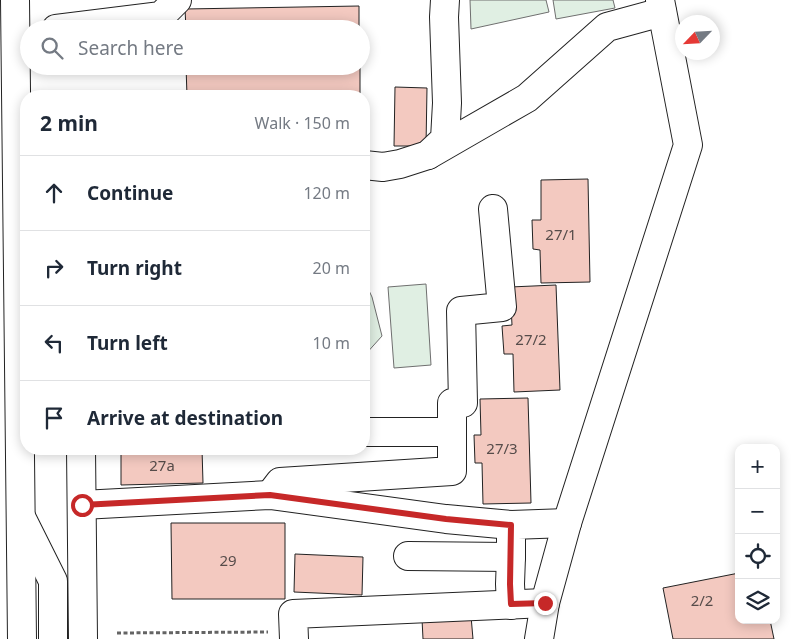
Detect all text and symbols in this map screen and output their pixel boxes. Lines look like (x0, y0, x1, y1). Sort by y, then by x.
north arrow (675, 15, 720, 60)
search box (20, 20, 370, 75)
icon: search (38, 34, 66, 62)
text: Search here (78, 35, 184, 61)
text: 2 min (40, 109, 98, 137)
text: Walk · 150 m (255, 112, 350, 134)
icon: ahead (40, 179, 68, 207)
text: Continue (87, 180, 173, 206)
text: 120 m (303, 182, 350, 204)
house number: 27/1 (545, 224, 577, 244)
icon: right (40, 254, 68, 282)
text: Turn right (87, 255, 182, 281)
text: 20 m (313, 257, 350, 279)
icon: left (40, 329, 68, 357)
house number: 27/2 (515, 329, 547, 349)
text: Turn left (87, 330, 168, 356)
text: 10 m (313, 332, 350, 354)
icon: arrive (40, 404, 68, 432)
text: Arrive at destination (87, 405, 283, 431)
house number: 27/3 (486, 438, 518, 458)
map controls (735, 444, 780, 624)
button: + (735, 444, 780, 489)
house number: 27а (149, 455, 175, 475)
button: − (735, 489, 780, 534)
route start (71, 494, 94, 517)
button: locate (735, 534, 780, 579)
house number: 29 (219, 550, 237, 570)
button: layers (735, 579, 780, 624)
house number: 2/2 (691, 590, 713, 610)
route end (534, 592, 557, 615)

